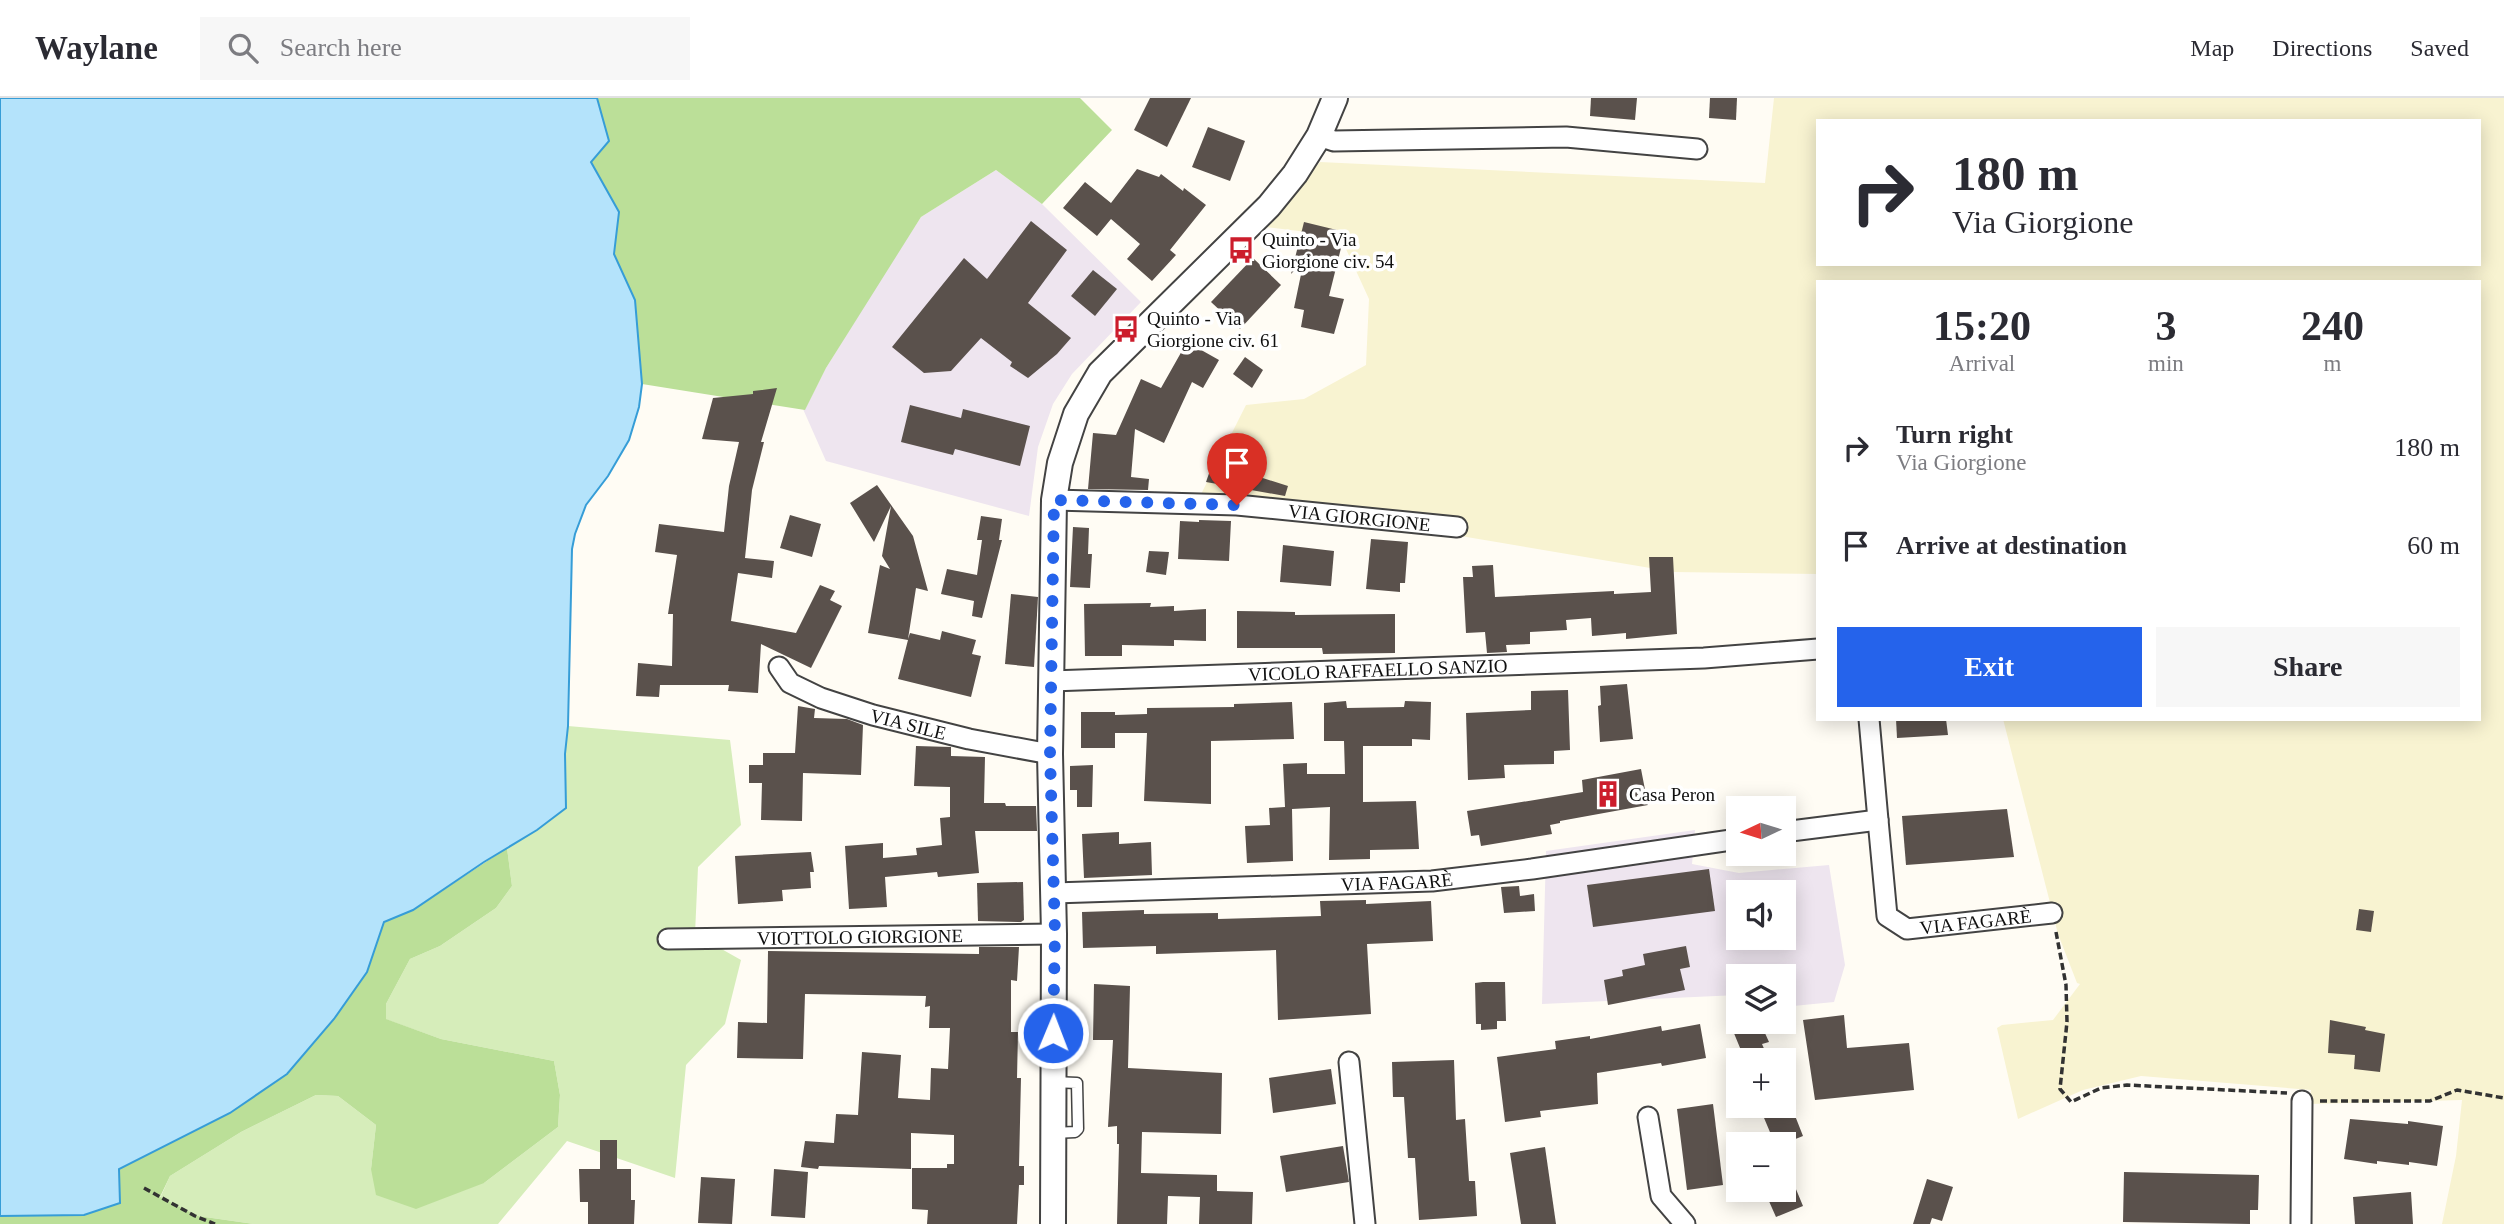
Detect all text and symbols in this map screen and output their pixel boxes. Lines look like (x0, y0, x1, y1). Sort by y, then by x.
search box (200, 17, 690, 80)
icon: search (224, 29, 262, 67)
text: Waylane (35, 30, 158, 66)
text: Search here (280, 33, 402, 62)
text: Map (2190, 35, 2234, 61)
text: Directions (2272, 35, 2372, 61)
text: Saved (2410, 35, 2469, 61)
text: 180 m (1952, 146, 2079, 201)
icon: right (1837, 147, 1928, 238)
text: Via Giorgione (1952, 204, 2133, 240)
place label: Quinto - Via Giorgione civ. 54 (1262, 229, 1394, 272)
bus stop icon: Quinto - Via Giorgione civ. 54 (1226, 235, 1256, 265)
text: 15:20 (1933, 303, 2031, 349)
text: 3 (2155, 303, 2176, 349)
text: 240 (2301, 303, 2364, 349)
place label: Quinto - Via Giorgione civ. 61 (1147, 308, 1279, 351)
bus stop icon: Quinto - Via Giorgione civ. 61 (1111, 314, 1141, 344)
text: Arrival (1949, 351, 2015, 376)
text: min (2148, 351, 2184, 376)
text: m (2323, 351, 2341, 376)
text: Turn right (1896, 420, 2013, 449)
icon: right (1837, 429, 1875, 467)
pin (1207, 433, 1267, 505)
text: 180 m (2394, 433, 2460, 462)
icon: arrive (1218, 444, 1256, 482)
text: Via Giorgione (1896, 450, 2026, 475)
street label: VIA GIORGIONE (1287, 500, 1432, 535)
icon: arrive (1837, 527, 1875, 565)
text: Arrive at destination (1896, 531, 2127, 560)
text: 60 m (2407, 531, 2460, 560)
button: Exit (1837, 627, 2142, 707)
button: Share (2156, 627, 2460, 707)
street label: VICOLO RAFFAELLO SANZIO (1248, 654, 1508, 685)
street label: VIA SILE (868, 704, 949, 743)
building icon: Casa Peron (1593, 779, 1623, 809)
place label: Casa Peron (1629, 784, 1716, 805)
north arrow (1726, 796, 1796, 866)
map controls (1726, 796, 1796, 1202)
street label: VIA FAGARÈ (1340, 868, 1454, 894)
button: sound (1726, 880, 1796, 950)
street label: VIA FAGARÈ (1919, 905, 2032, 938)
street label: VIOTTOLO GIORGIONE (757, 925, 963, 948)
button: layers (1726, 964, 1796, 1034)
position arrow (1016, 996, 1090, 1070)
button: + (1726, 1048, 1796, 1118)
button: − (1726, 1132, 1796, 1202)

